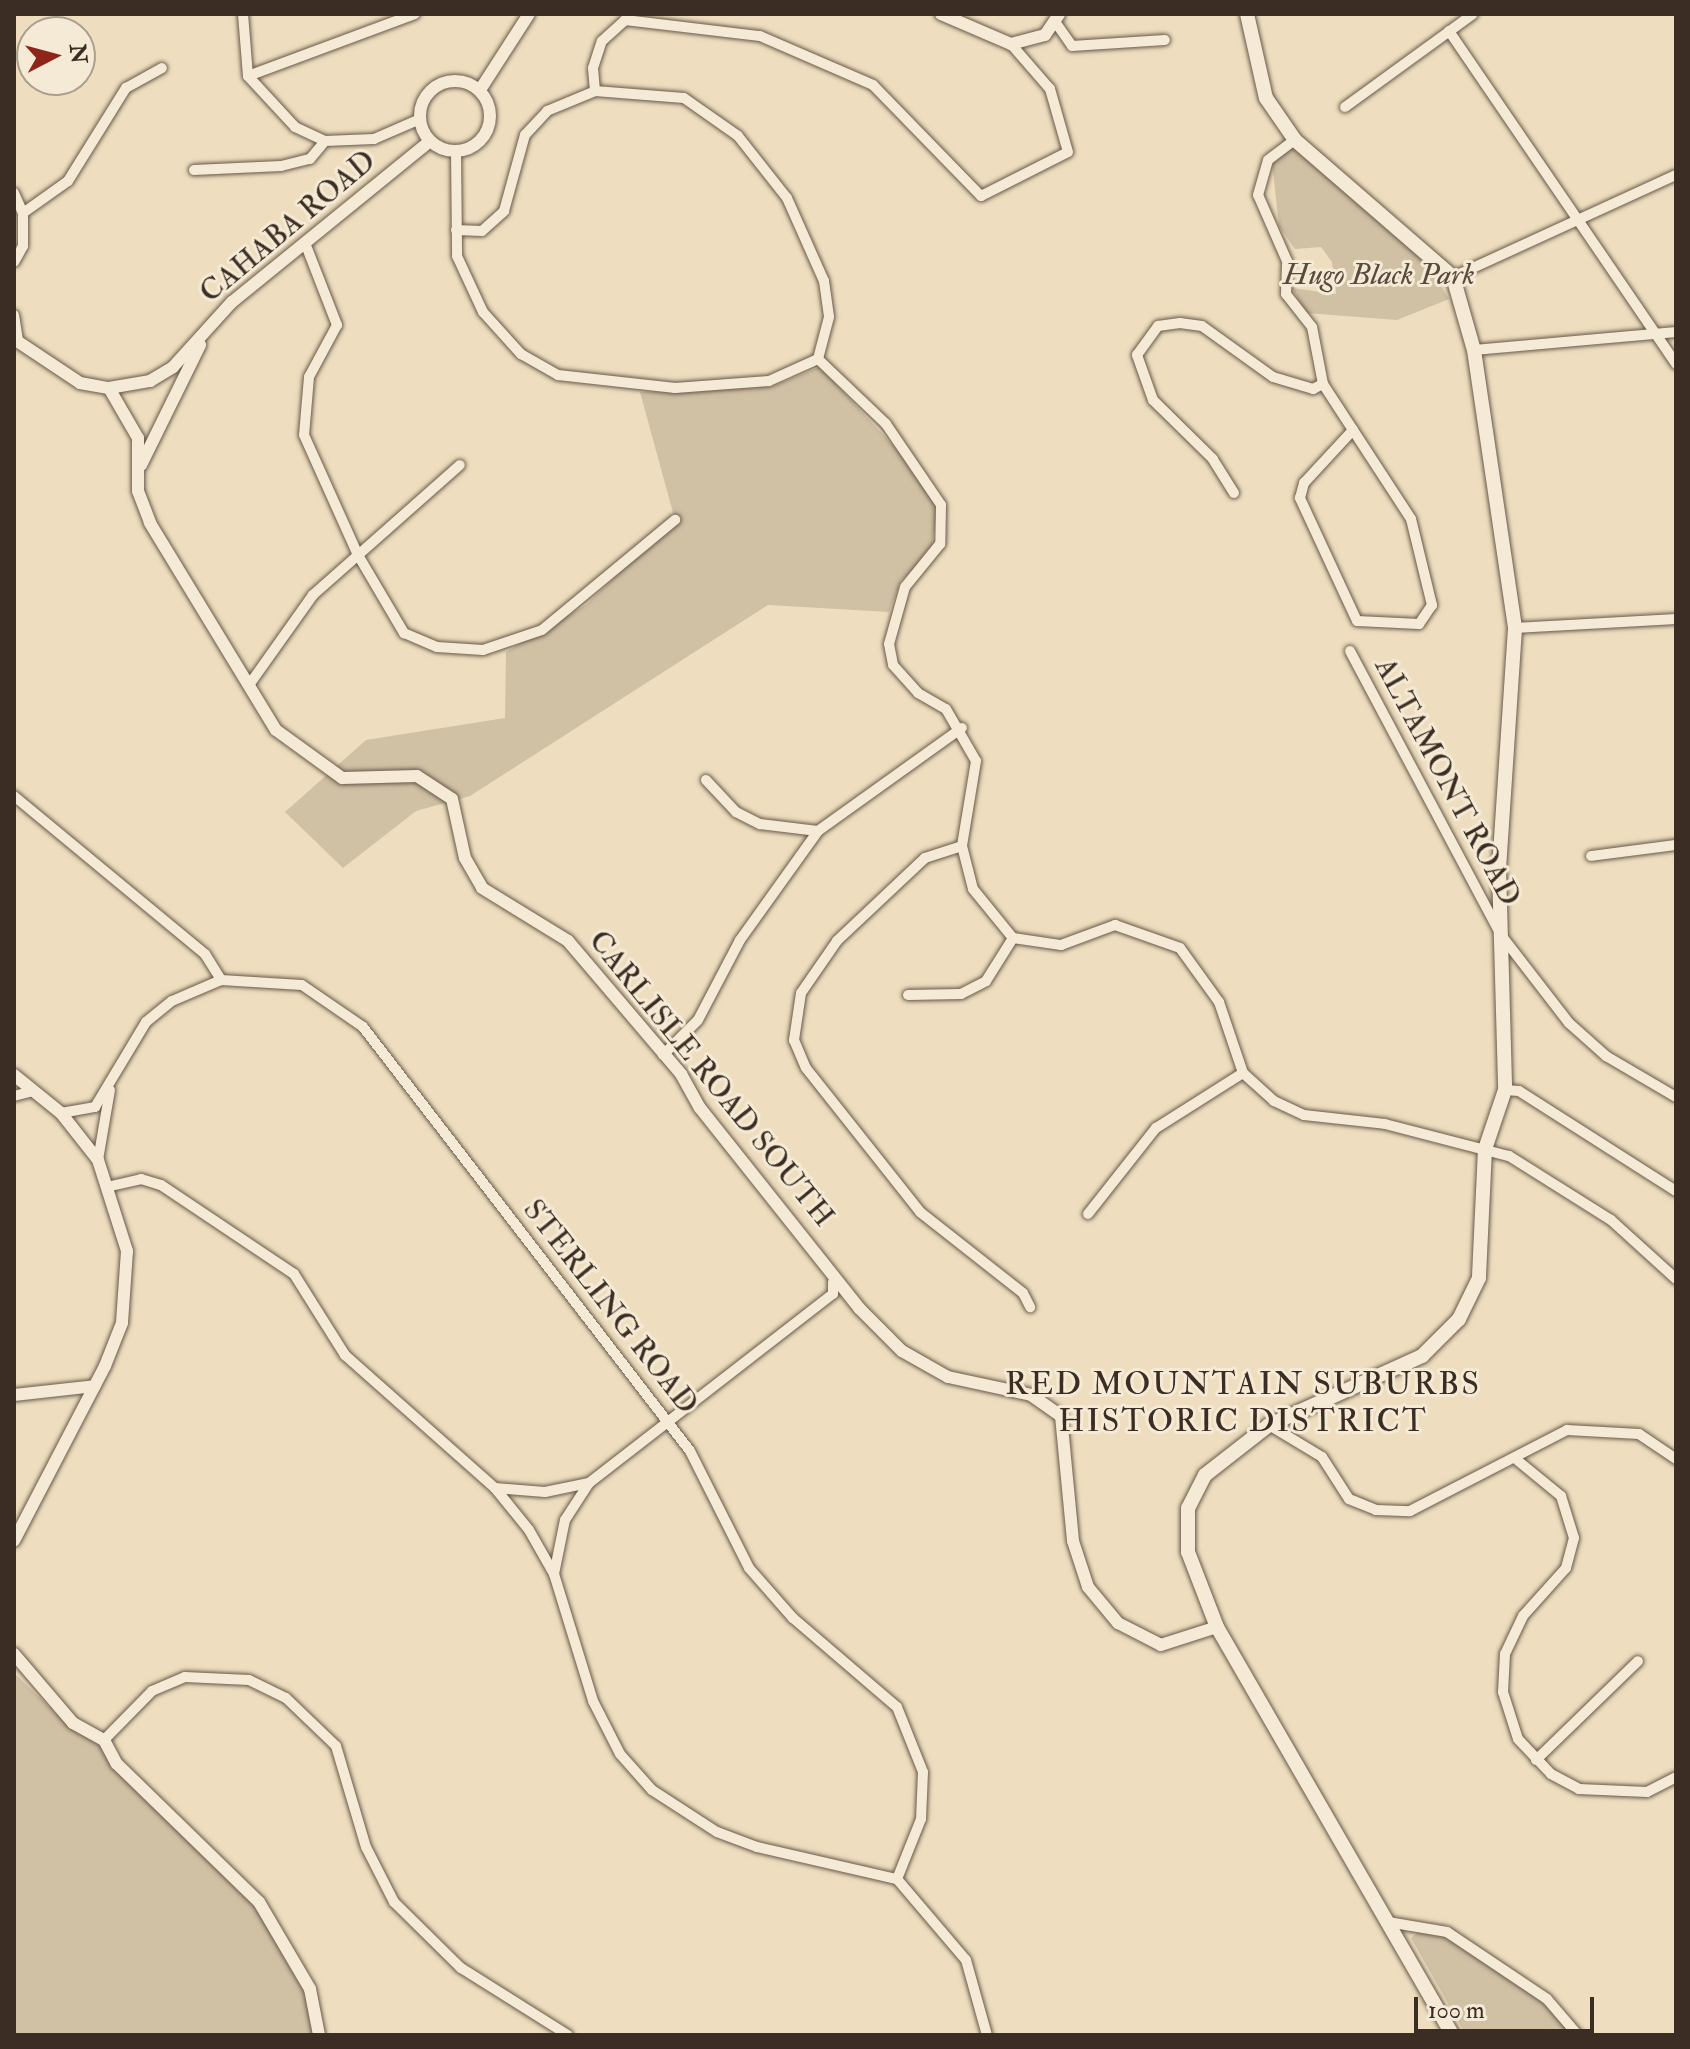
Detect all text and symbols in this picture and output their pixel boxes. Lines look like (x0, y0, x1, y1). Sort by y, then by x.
north arrow (16, 16, 96, 96)
text: N (63, 42, 93, 65)
street label: CAHABA ROAD (193, 143, 383, 311)
park label: Hugo Black Park (1283, 257, 1475, 293)
street label: ALTAMONT ROAD (1366, 652, 1528, 912)
street label: CARLISLE ROAD SOUTH (580, 924, 842, 1234)
street label: STERLING ROAD (515, 1193, 705, 1421)
district label: RED MOUNTAIN SUBURBS HISTORIC DISTRICT (1005, 1366, 1481, 1441)
scale bar (1418, 1981, 1598, 2031)
text: 100 m (1428, 1995, 1485, 2026)

